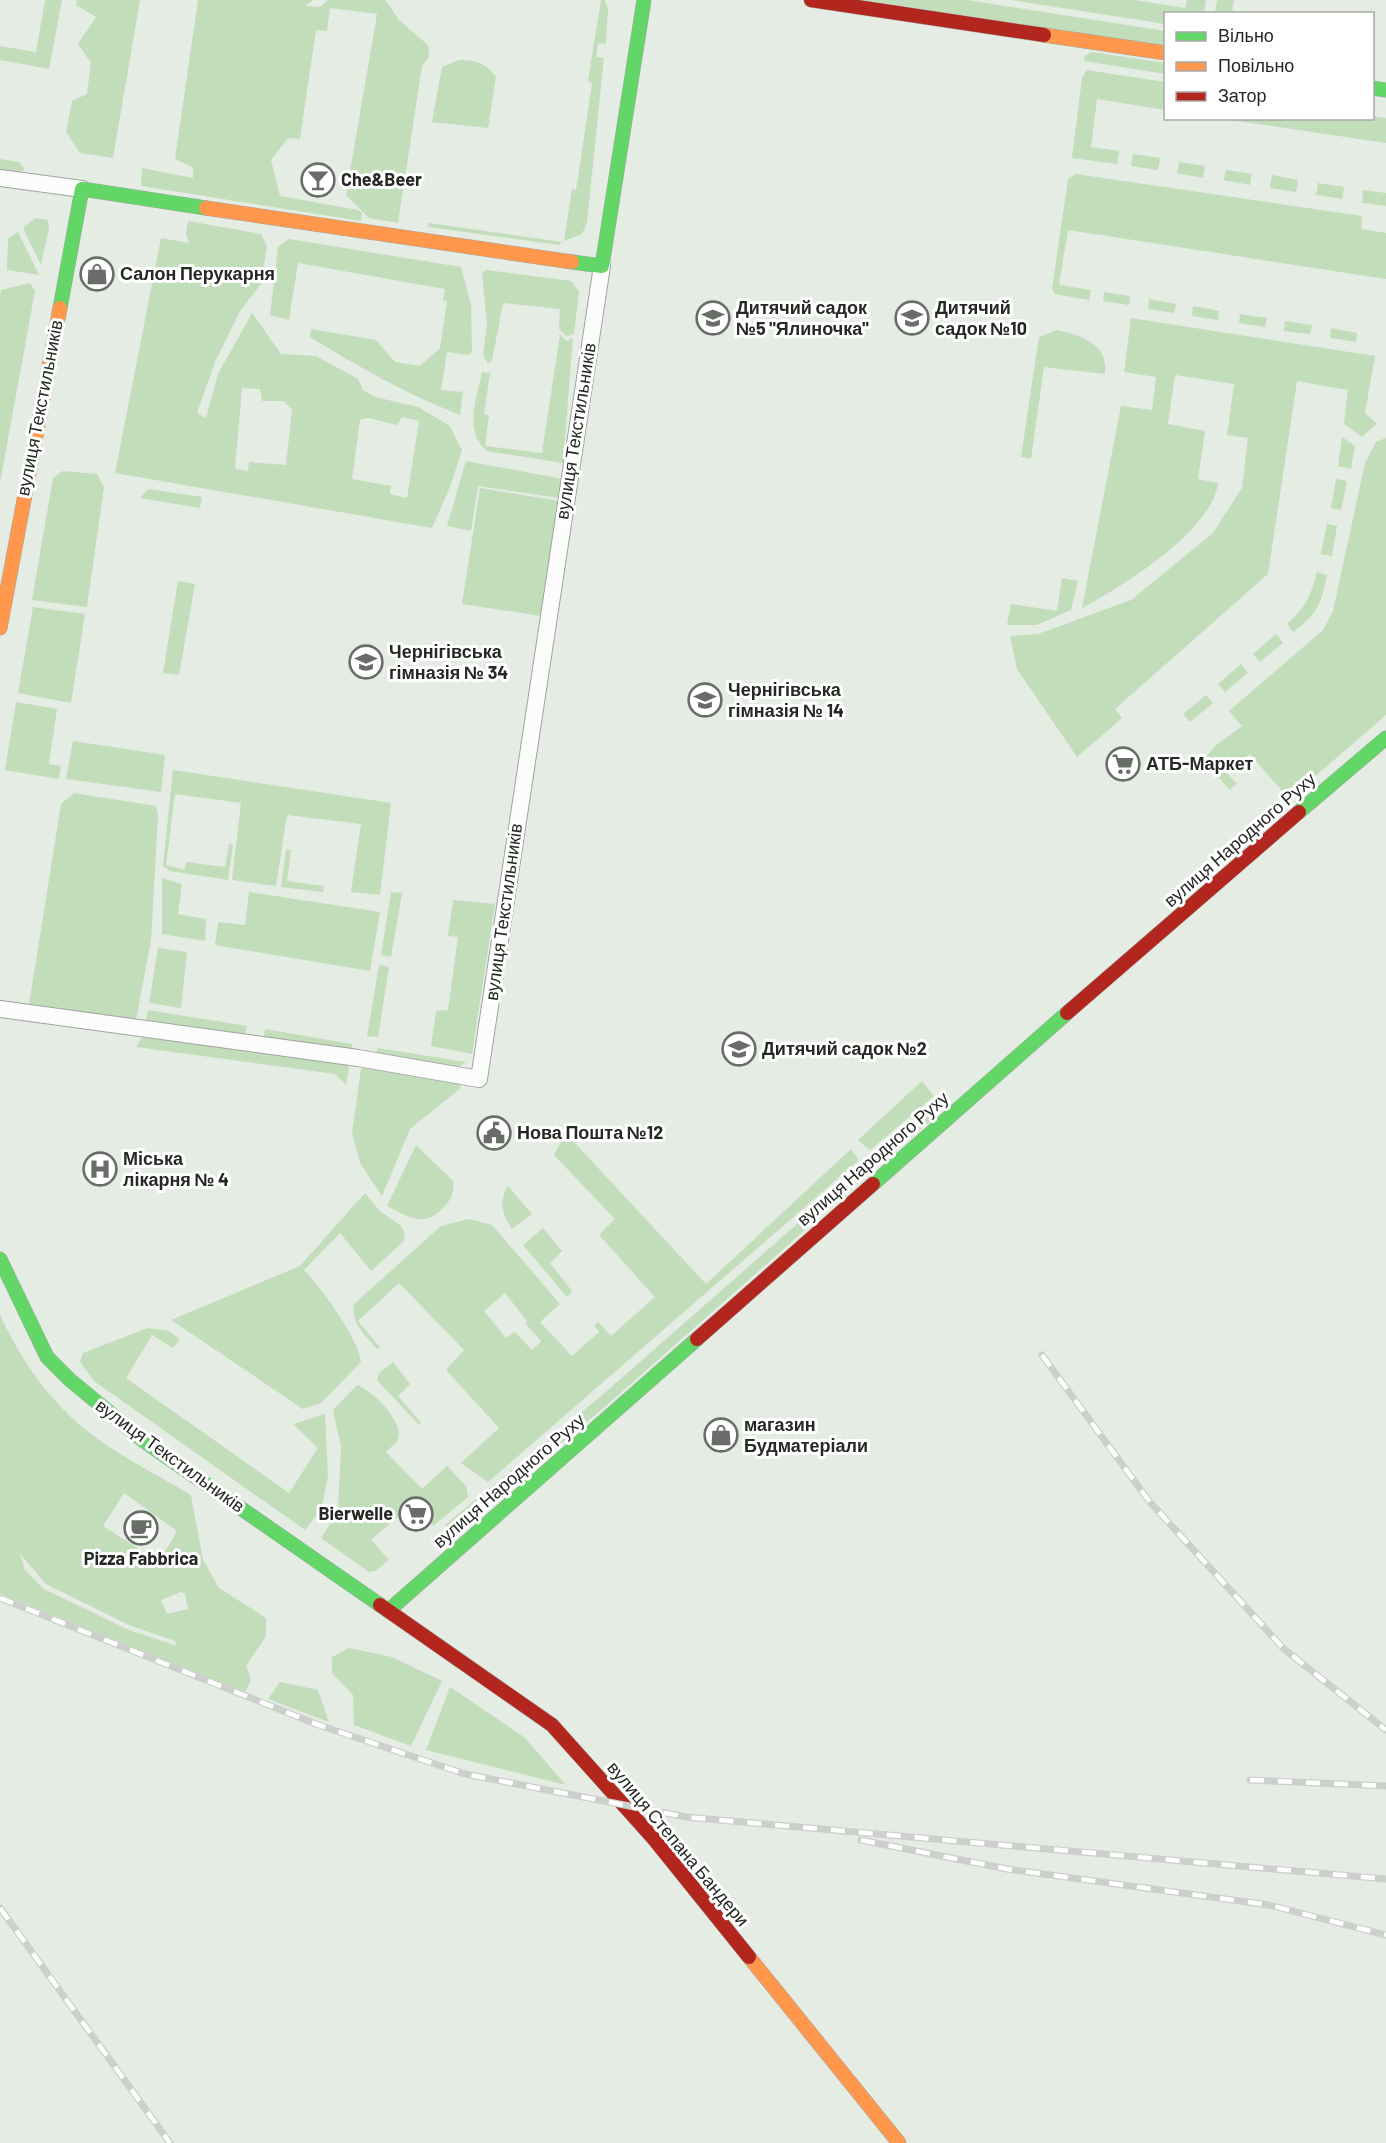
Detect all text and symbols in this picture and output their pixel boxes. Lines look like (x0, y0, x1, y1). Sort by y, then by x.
legend (1164, 12, 1374, 120)
text: Вільно (1218, 24, 1274, 46)
text: Повільно (1218, 54, 1294, 76)
text: Затор (1218, 84, 1267, 106)
bar icon: Che&Beer (300, 162, 336, 198)
place label: Che&Beer (341, 168, 422, 190)
shop icon: Салон Перукарня (79, 256, 115, 292)
place label: Салон Перукарня (120, 262, 275, 284)
place label: Дитячий садок №5 "Ялиночка" (736, 296, 869, 339)
place label: Дитячий садок №10 (935, 296, 1027, 339)
school or university icon: Дитячий садок №5 "Ялиночка" (695, 300, 731, 336)
school or university icon: Дитячий садок №10 (894, 300, 930, 336)
street label: вулиця Текстильників (11, 318, 67, 498)
street label: вулиця Текстильників (550, 341, 600, 521)
place label: Чернігівська гімназія № 34 (389, 640, 508, 683)
school or university icon: Чернігівська гімназія № 34 (348, 644, 384, 680)
place label: Чернігівська гімназія № 14 (728, 678, 844, 721)
school or university icon: Чернігівська гімназія № 14 (687, 682, 723, 718)
supermarket icon: АТБ-Маркет (1105, 746, 1141, 782)
place label: АТБ-Маркет (1146, 752, 1253, 774)
street label: вулиця Народного Руху (1159, 767, 1320, 911)
street label: вулиця Текстильників (480, 822, 526, 1002)
school or university icon: Дитячий садок №2 (721, 1031, 757, 1067)
place label: Дитячий садок №2 (762, 1037, 927, 1059)
street label: вулиця Народного Руху (792, 1086, 953, 1230)
public building icon: Нова Пошта №12 (476, 1115, 512, 1151)
place label: Нова Пошта №12 (517, 1121, 663, 1143)
place label: Міська лікарня № 4 (123, 1147, 229, 1190)
hospital icon: Міська лікарня № 4 (82, 1151, 118, 1187)
street label: вулиця Текстильників (92, 1394, 249, 1517)
street label: вулиця Народного Руху (428, 1408, 589, 1552)
place label: магазин Будматеріали (744, 1413, 868, 1456)
shop icon: магазин Будматеріали (703, 1417, 739, 1453)
supermarket icon: Bierwelle (398, 1496, 434, 1532)
place label: Bierwelle (318, 1502, 393, 1524)
cafe icon: Pizza Fabbrica (123, 1510, 159, 1546)
place label: Pizza Fabbrica (84, 1547, 198, 1569)
street label: вулиця Степана Бандери (603, 1756, 754, 1930)

